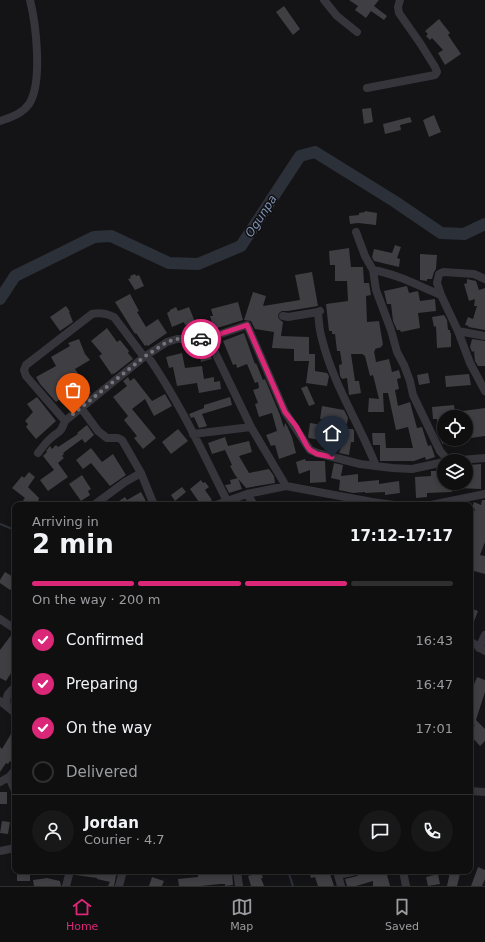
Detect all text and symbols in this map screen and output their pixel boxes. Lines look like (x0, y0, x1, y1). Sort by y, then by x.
water label: Ogunpa (242, 192, 280, 240)
courier (181, 319, 221, 359)
icon: car (190, 328, 212, 350)
pin (56, 373, 90, 414)
icon: bag (62, 379, 84, 401)
map controls (437, 410, 473, 490)
button: locate (437, 410, 473, 446)
pin (315, 416, 349, 457)
icon: home (321, 422, 343, 444)
button: layers (437, 454, 473, 490)
text: Arriving in (32, 514, 99, 529)
text: 17:12–17:17 (350, 527, 453, 545)
text: 2 min (32, 529, 114, 559)
text: On the way · 200 m (32, 592, 160, 607)
icon: check (32, 629, 54, 651)
text: Confirmed (66, 631, 144, 649)
text: 16:43 (416, 633, 453, 648)
icon: check (32, 673, 54, 695)
text: Preparing (66, 675, 138, 693)
text: 16:47 (416, 677, 453, 692)
icon: check (32, 717, 54, 739)
text: On the way (66, 719, 152, 737)
text: 17:01 (416, 721, 453, 736)
text: Delivered (66, 763, 138, 781)
button: person (32, 810, 74, 852)
button: chat (359, 810, 401, 852)
button: phone (411, 810, 453, 852)
text: Jordan (84, 814, 139, 832)
text: Courier · 4.7 (84, 832, 165, 847)
tab: Home (66, 896, 98, 933)
tab: Map (230, 896, 253, 933)
tab: Saved (385, 896, 419, 933)

